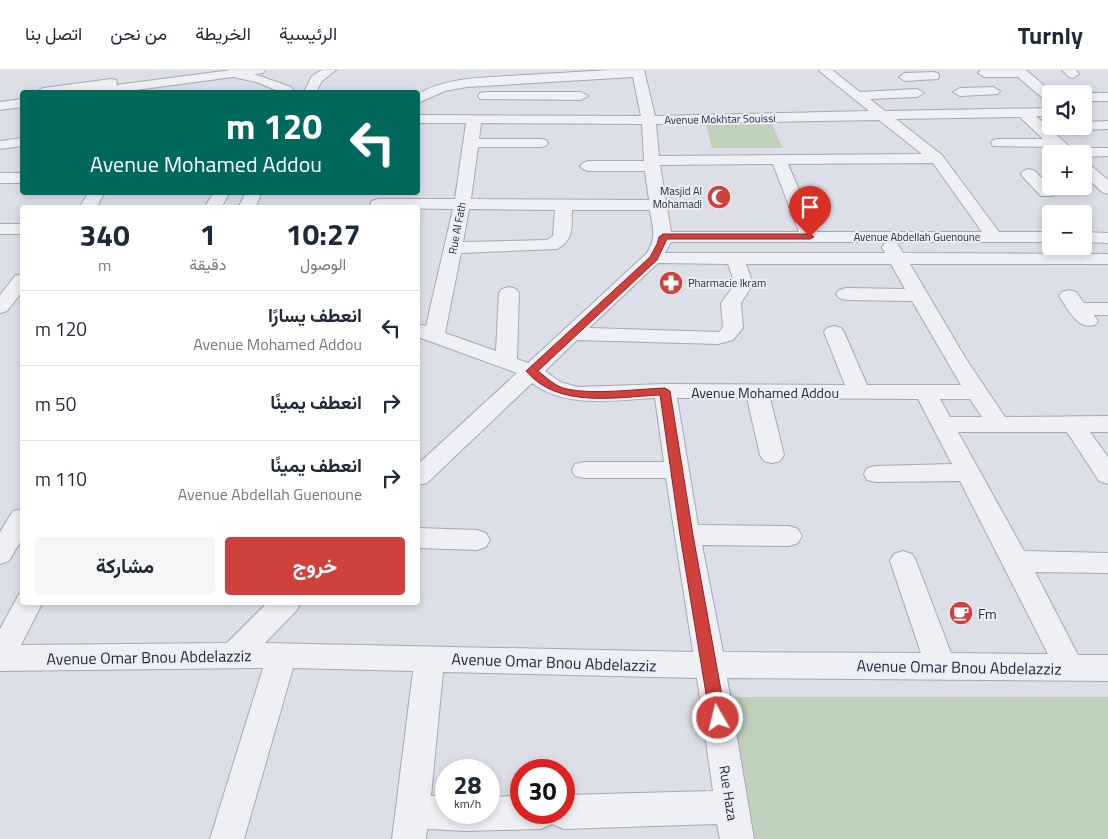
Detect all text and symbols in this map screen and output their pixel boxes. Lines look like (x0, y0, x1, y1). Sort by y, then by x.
text: Turnly (1018, 17, 1083, 53)
text: اتصل بنا (25, 20, 82, 47)
text: من نحن (110, 20, 167, 47)
text: الخريطة (195, 20, 251, 47)
text: الرئيسية (279, 20, 337, 47)
map controls (1042, 85, 1092, 255)
button: sound (1042, 85, 1092, 135)
text: 120 m (226, 99, 322, 153)
icon: left (340, 110, 405, 175)
street label: Avenue Mokhtar Souissi (664, 110, 776, 128)
button: + (1042, 145, 1092, 195)
text: Avenue Mohamed Addou (90, 147, 322, 181)
place label: Masjid Al Mohamadi (653, 183, 702, 212)
mosque icon: Masjid Al Mohamadi (706, 184, 732, 210)
pin (789, 186, 831, 237)
icon: arrive (796, 193, 824, 221)
street label: Rue Al Fath (444, 200, 470, 255)
button: − (1042, 205, 1092, 255)
text: 1 (199, 211, 216, 257)
text: 10:27 (286, 211, 361, 257)
text: 340 (79, 212, 130, 258)
street label: Avenue Abdellah Guenoune (854, 229, 981, 245)
text: دقيقة (189, 252, 226, 276)
text: الوصول (300, 252, 346, 276)
text: m (98, 253, 111, 277)
pharmacy icon: Pharmacie Ikram (658, 270, 684, 296)
place label: Pharmacie Ikram (688, 275, 766, 291)
text: انعطف يسارًا (268, 300, 362, 329)
text: 120 m (35, 314, 87, 343)
icon: left (377, 314, 405, 342)
text: Avenue Mohamed Addou (193, 332, 362, 356)
street label: Avenue Mohamed Addou (691, 382, 839, 403)
text: انعطف يمينًا (270, 387, 362, 416)
text: 50 m (35, 389, 76, 418)
icon: right (377, 389, 405, 417)
text: انعطف يمينًا (270, 450, 362, 479)
text: 110 m (35, 464, 87, 493)
icon: right (377, 464, 405, 492)
text: Avenue Abdellah Guenoune (178, 482, 362, 506)
button: مشاركة (35, 537, 215, 595)
button: خروج (225, 537, 405, 595)
cafe icon: Fm (948, 600, 974, 626)
place label: Fm (978, 603, 997, 624)
street label: Avenue Omar Bnou Abdelazziz (46, 643, 252, 671)
street label: Avenue Omar Bnou Abdelazziz (451, 646, 657, 678)
street label: Avenue Omar Bnou Abdelazziz (856, 653, 1062, 681)
position arrow (691, 691, 743, 743)
speed limit sign: 30 (510, 759, 575, 824)
street label: Rue Haza (714, 764, 744, 822)
text: 28 (453, 766, 482, 804)
text: km/h (454, 794, 481, 813)

